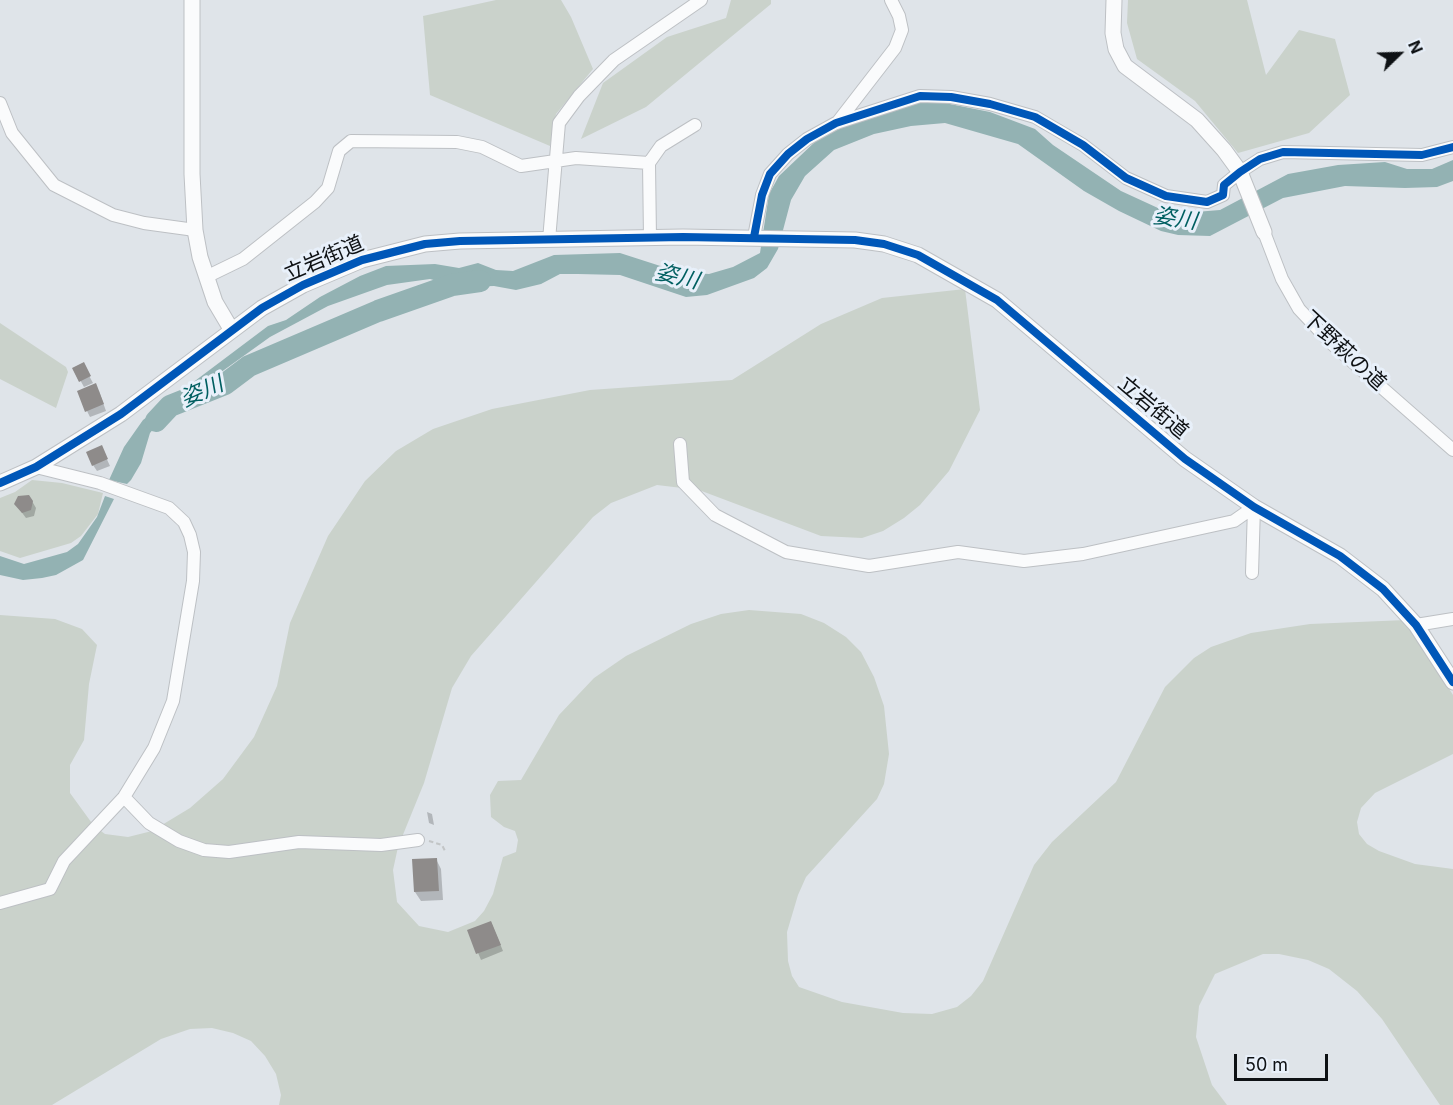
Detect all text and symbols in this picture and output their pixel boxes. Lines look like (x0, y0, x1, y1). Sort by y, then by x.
north arrow (1369, 24, 1429, 84)
text: N (1404, 37, 1427, 56)
water label: 姿川 (1151, 203, 1199, 235)
street label: 立岩街道 (280, 231, 368, 287)
water label: 姿川 (653, 259, 701, 295)
street label: 下野萩の道 (1297, 306, 1391, 396)
water label: 姿川 (177, 371, 227, 413)
street label: 立岩街道 (1113, 371, 1193, 445)
scale bar (1237, 1042, 1332, 1080)
text: 50 m (1245, 1054, 1288, 1075)

